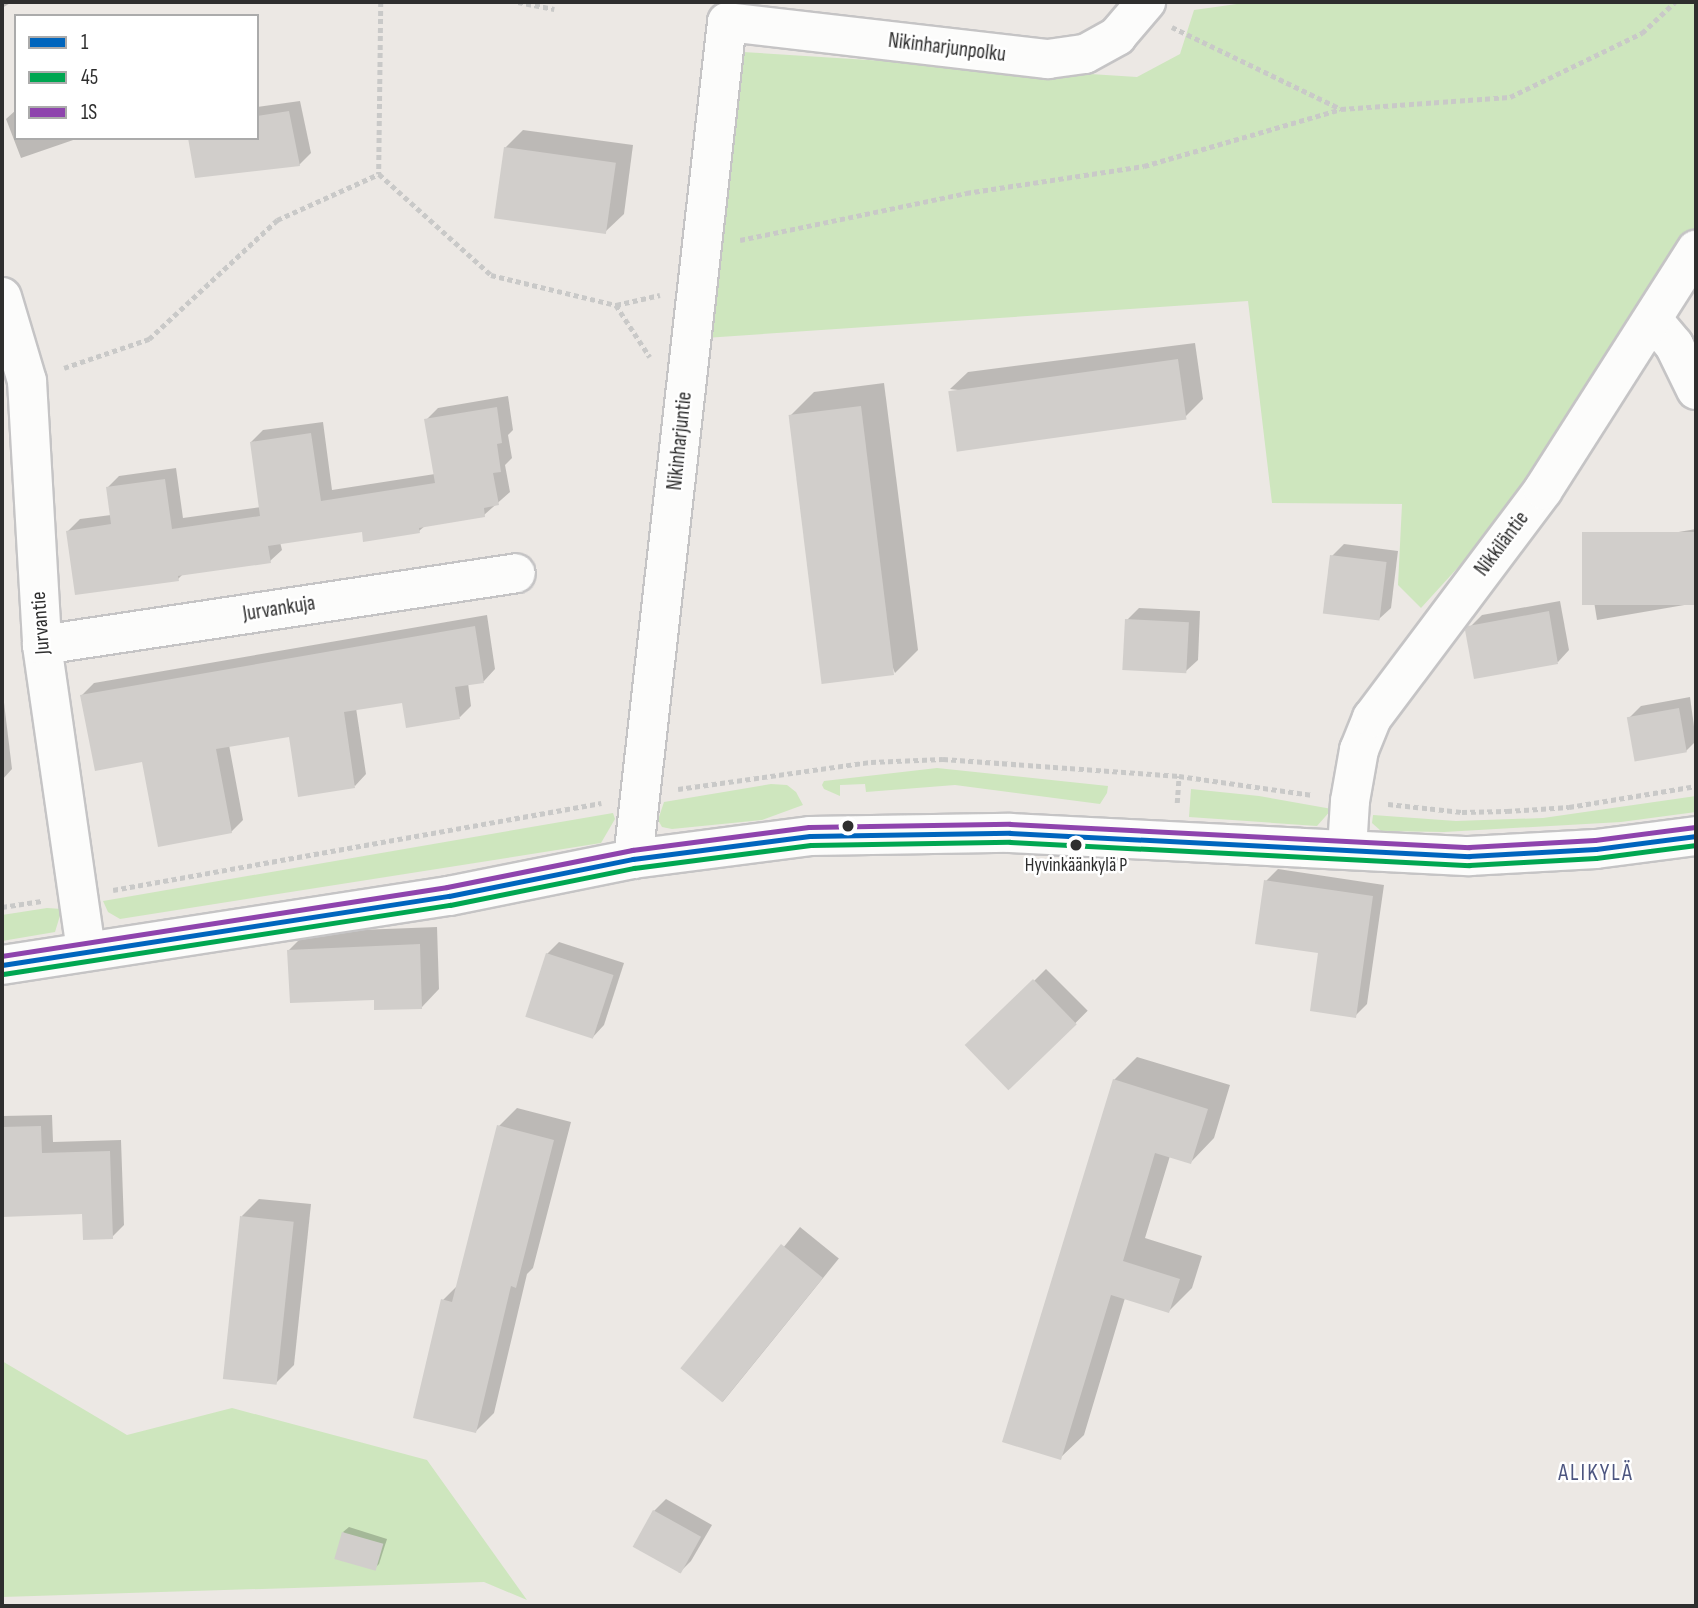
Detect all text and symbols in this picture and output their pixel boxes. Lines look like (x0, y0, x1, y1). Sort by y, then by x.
legend (14, 14, 259, 140)
street label: Nikinharjunpolku (887, 28, 1007, 68)
text: 1 (81, 30, 88, 55)
text: 45 (81, 65, 98, 90)
text: 1S (81, 100, 97, 125)
street label: Nikinharjuntie (662, 390, 698, 492)
street label: Nikkiläntie (1470, 507, 1534, 581)
street label: Jurvantie (26, 591, 56, 655)
street label: Jurvankuja (241, 591, 317, 627)
unlabelled marker (841, 819, 855, 833)
marker: Hyvinkäänkylä P (1069, 838, 1083, 852)
place label: Hyvinkäänkylä P (1025, 855, 1127, 877)
district label: ALIKYLÄ (1559, 1459, 1633, 1487)

